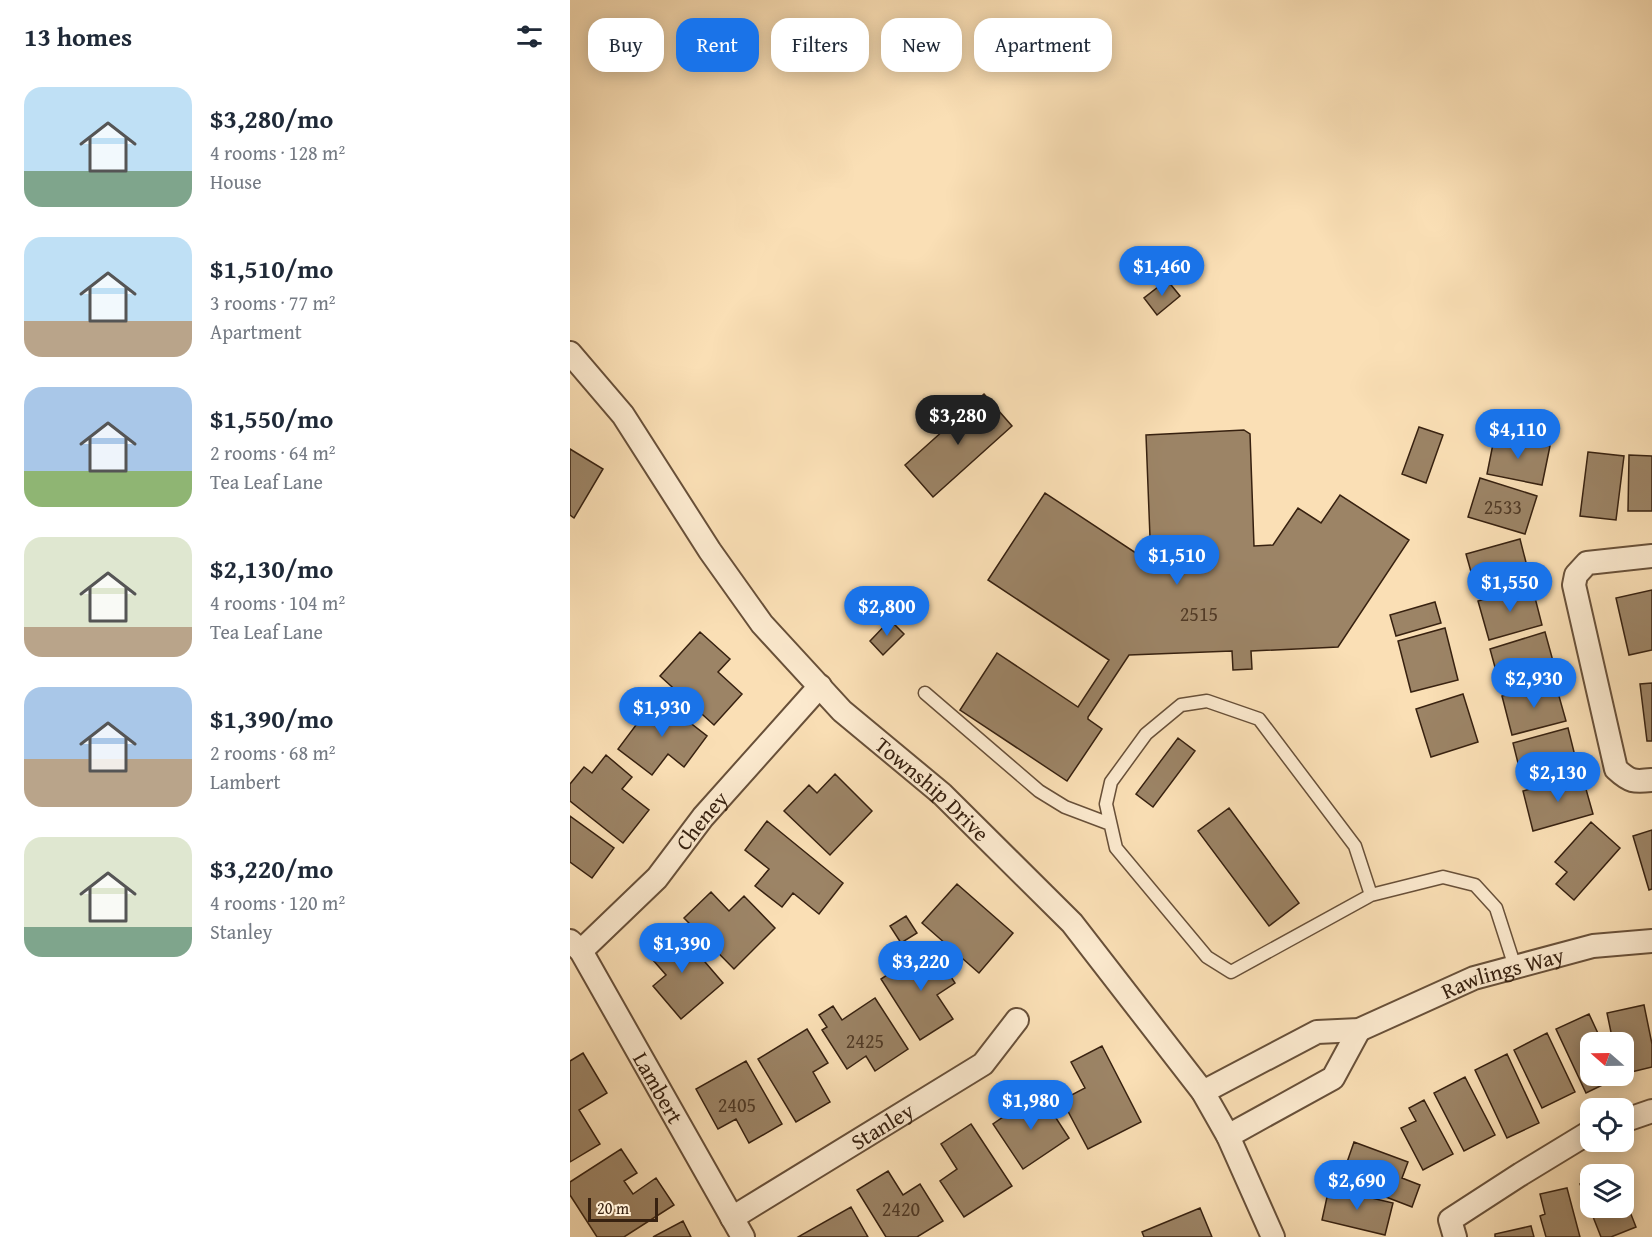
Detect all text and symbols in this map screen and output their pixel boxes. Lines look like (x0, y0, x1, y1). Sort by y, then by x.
text: 13 homes (24, 17, 132, 56)
chip: Buy (588, 18, 664, 72)
chip: Rent (676, 18, 759, 72)
chip: Filters (771, 18, 869, 72)
chip: New (881, 18, 962, 72)
chip: Apartment (974, 18, 1112, 72)
icon: filters (513, 20, 546, 53)
text: $3,280/mo (210, 99, 333, 138)
icon: home (72, 111, 144, 183)
text: 4 rooms · 128 m² (210, 138, 345, 167)
text: House (210, 167, 262, 196)
pin: $1,460 (1113, 246, 1211, 297)
text: $1,510/mo (210, 249, 333, 288)
text: $1,460 (1133, 251, 1191, 280)
icon: home (72, 261, 144, 333)
text: 3 rooms · 77 m² (210, 288, 336, 317)
text: Apartment (210, 317, 302, 346)
pin: $3,280 (909, 395, 1007, 446)
text: $1,550/mo (210, 399, 333, 438)
text: $3,280 (929, 400, 987, 429)
pin: $4,110 (1469, 409, 1567, 460)
icon: home (72, 411, 144, 483)
text: $4,110 (1489, 414, 1547, 443)
text: 2 rooms · 64 m² (210, 438, 336, 467)
text: Tea Leaf Lane (210, 467, 323, 496)
house number: 2533 (1484, 492, 1522, 521)
pin: $1,510 (1128, 535, 1226, 586)
text: $1,510 (1148, 540, 1206, 569)
text: $2,130/mo (210, 549, 333, 588)
icon: home (72, 561, 144, 633)
pin: $1,550 (1461, 562, 1559, 613)
text: $1,550 (1481, 567, 1539, 596)
pin: $2,800 (838, 586, 936, 637)
text: 4 rooms · 104 m² (210, 588, 345, 617)
text: $2,800 (858, 591, 916, 620)
house number: 2515 (1180, 599, 1218, 628)
text: Tea Leaf Lane (210, 617, 323, 646)
pin: $2,930 (1485, 658, 1583, 709)
text: $2,930 (1505, 663, 1563, 692)
pin: $1,930 (613, 687, 711, 738)
text: $1,930 (633, 692, 691, 721)
text: $1,390/mo (210, 699, 333, 738)
icon: home (72, 711, 144, 783)
street label: Township Drive (868, 729, 997, 848)
text: 2 rooms · 68 m² (210, 738, 336, 767)
pin: $2,130 (1509, 752, 1607, 803)
text: $2,130 (1529, 757, 1587, 786)
text: Lambert (210, 767, 281, 796)
street label: Cheney (667, 784, 735, 857)
text: $3,220/mo (210, 849, 333, 888)
icon: home (72, 861, 144, 933)
text: 4 rooms · 120 m² (210, 888, 345, 917)
text: Stanley (210, 917, 272, 946)
pin: $1,390 (633, 923, 731, 974)
text: $1,390 (653, 928, 711, 957)
street label: Rawlings Way (1436, 939, 1567, 1007)
pin: $3,220 (872, 941, 970, 992)
text: $3,220 (892, 946, 950, 975)
house number: 2425 (846, 1026, 884, 1055)
north arrow (1580, 1032, 1634, 1086)
map controls (1580, 1032, 1634, 1218)
street label: Lambert (625, 1046, 692, 1130)
pin: $1,980 (982, 1080, 1080, 1131)
text: $1,980 (1002, 1085, 1060, 1114)
house number: 2405 (718, 1090, 756, 1119)
street label: Stanley (844, 1094, 920, 1158)
button: locate (1580, 1098, 1634, 1152)
pin: $2,690 (1308, 1160, 1406, 1211)
button: layers (1580, 1164, 1634, 1218)
text: $2,690 (1328, 1165, 1386, 1194)
house number: 2420 (882, 1194, 920, 1223)
scale bar (588, 1195, 658, 1222)
text: 20 m (597, 1196, 629, 1220)

